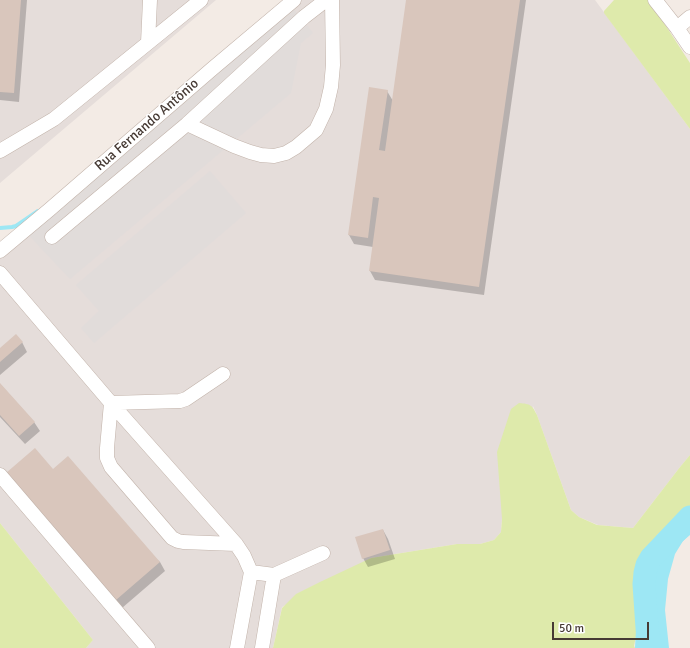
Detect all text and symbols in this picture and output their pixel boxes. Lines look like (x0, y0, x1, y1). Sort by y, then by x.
street label: Rua Fernando Antônio (92, 75, 202, 175)
scale bar (554, 614, 651, 640)
text: 50 m (559, 621, 584, 636)

